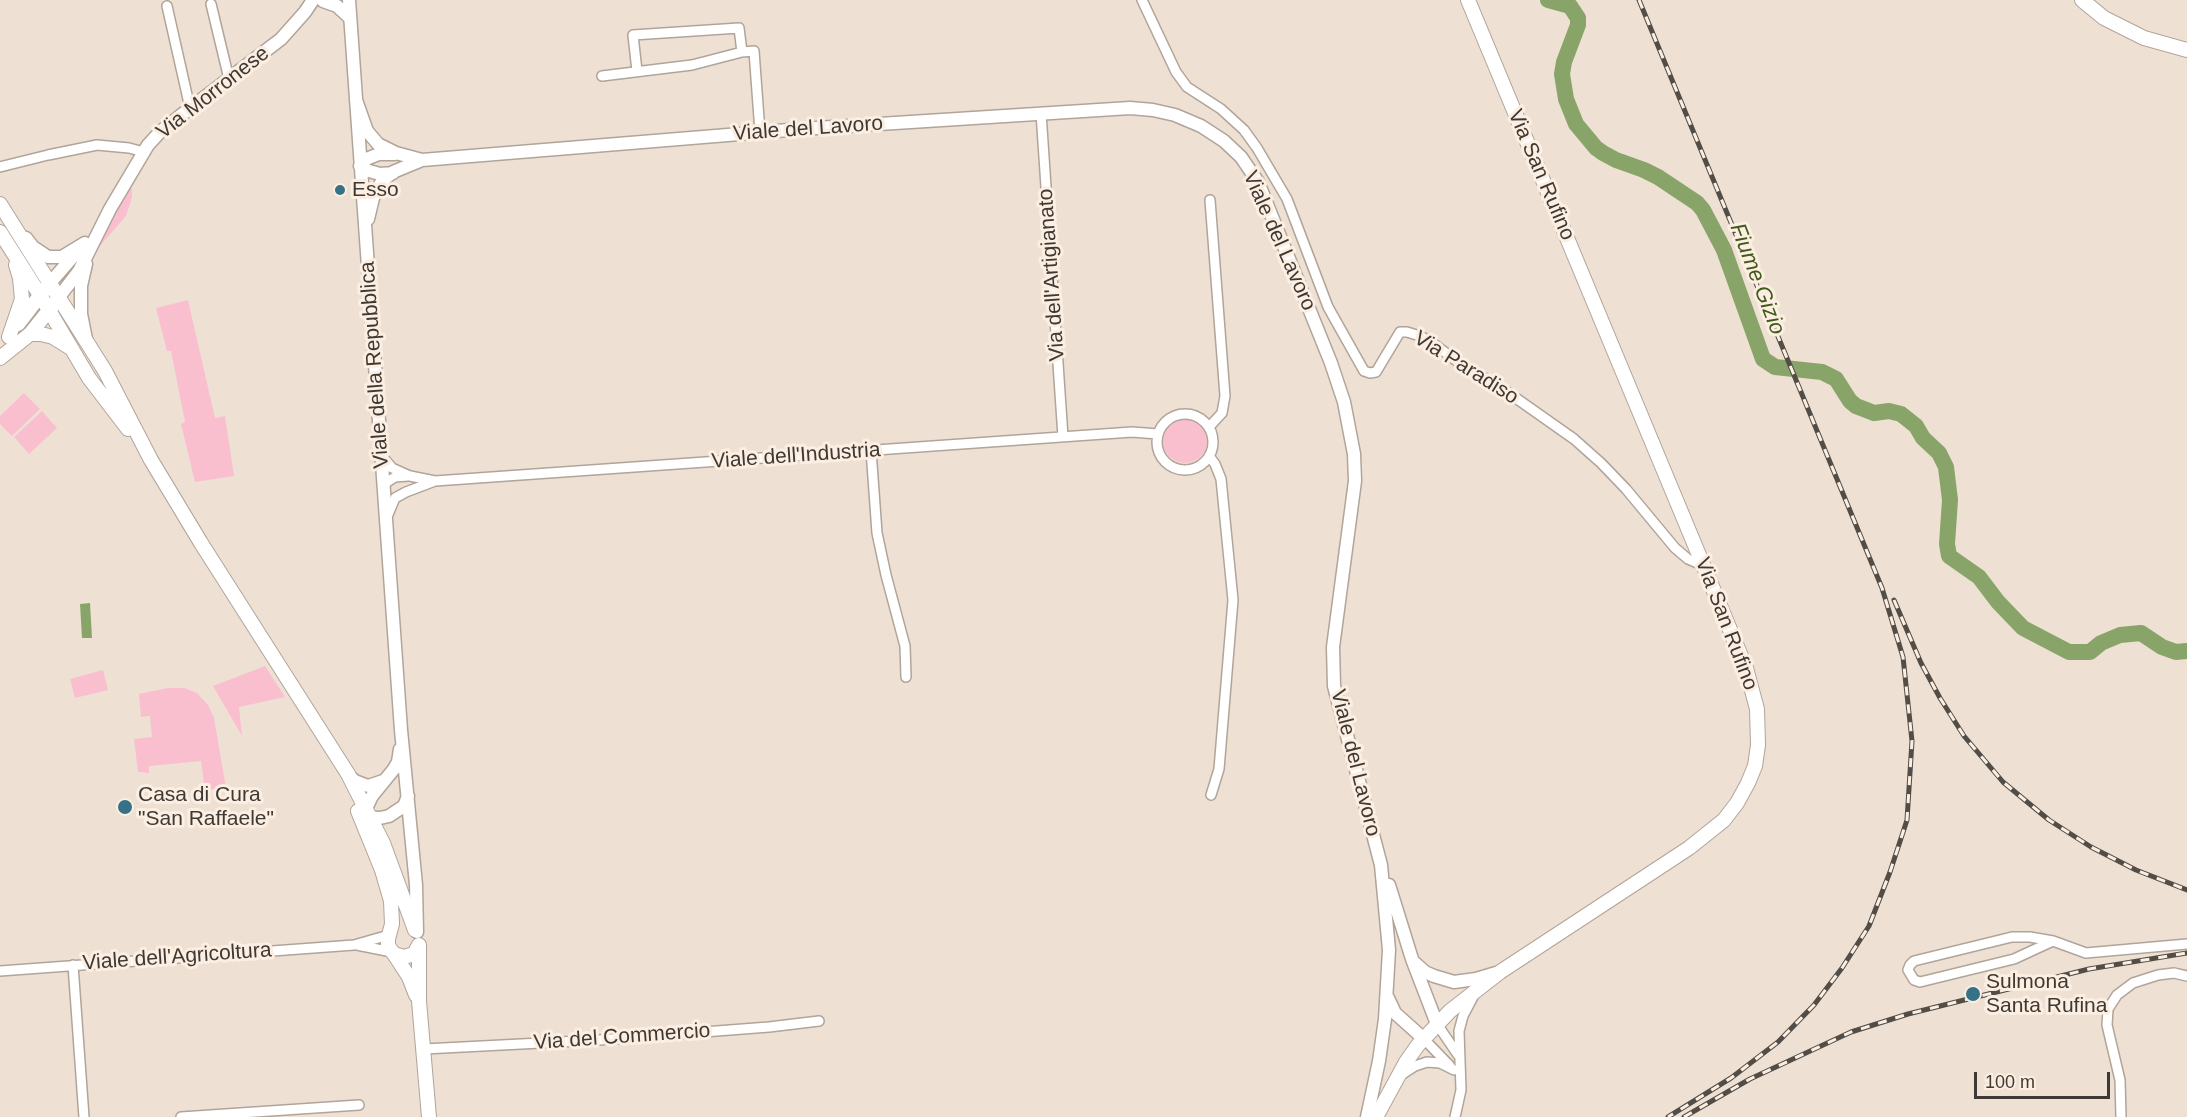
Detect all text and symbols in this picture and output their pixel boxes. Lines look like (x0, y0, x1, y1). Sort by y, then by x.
street label: Via Morronese (152, 41, 274, 145)
street label: Via San Rufino (1502, 106, 1580, 244)
street label: Viale del Lavoro (732, 111, 884, 147)
street label: Viale del Lavoro (1237, 167, 1321, 315)
place label: Esso (352, 177, 399, 203)
marker: Esso (333, 183, 347, 197)
street label: Via dell'Artigianato (1033, 188, 1071, 362)
water label: Fiume Gizio (1724, 219, 1790, 339)
street label: Viale della Repubblica (355, 261, 395, 469)
street label: Via Paradiso (1409, 326, 1523, 410)
street label: Viale dell'Industria (711, 438, 881, 474)
street label: Via San Rufino (1689, 554, 1763, 694)
street label: Viale del Lavoro (1325, 687, 1385, 839)
place label: Casa di Cura "San Raffaele" (138, 782, 274, 832)
marker: Casa di Cura "San Raffaele" (116, 798, 134, 816)
street label: Viale dell'Agricoltura (82, 938, 272, 976)
place label: Sulmona Santa Rufina (1986, 969, 2107, 1019)
marker: Sulmona Santa Rufina (1964, 985, 1982, 1003)
street label: Via del Commercio (533, 1018, 711, 1056)
scale bar (1977, 1060, 2114, 1098)
text: 100 m (1985, 1072, 2035, 1092)

